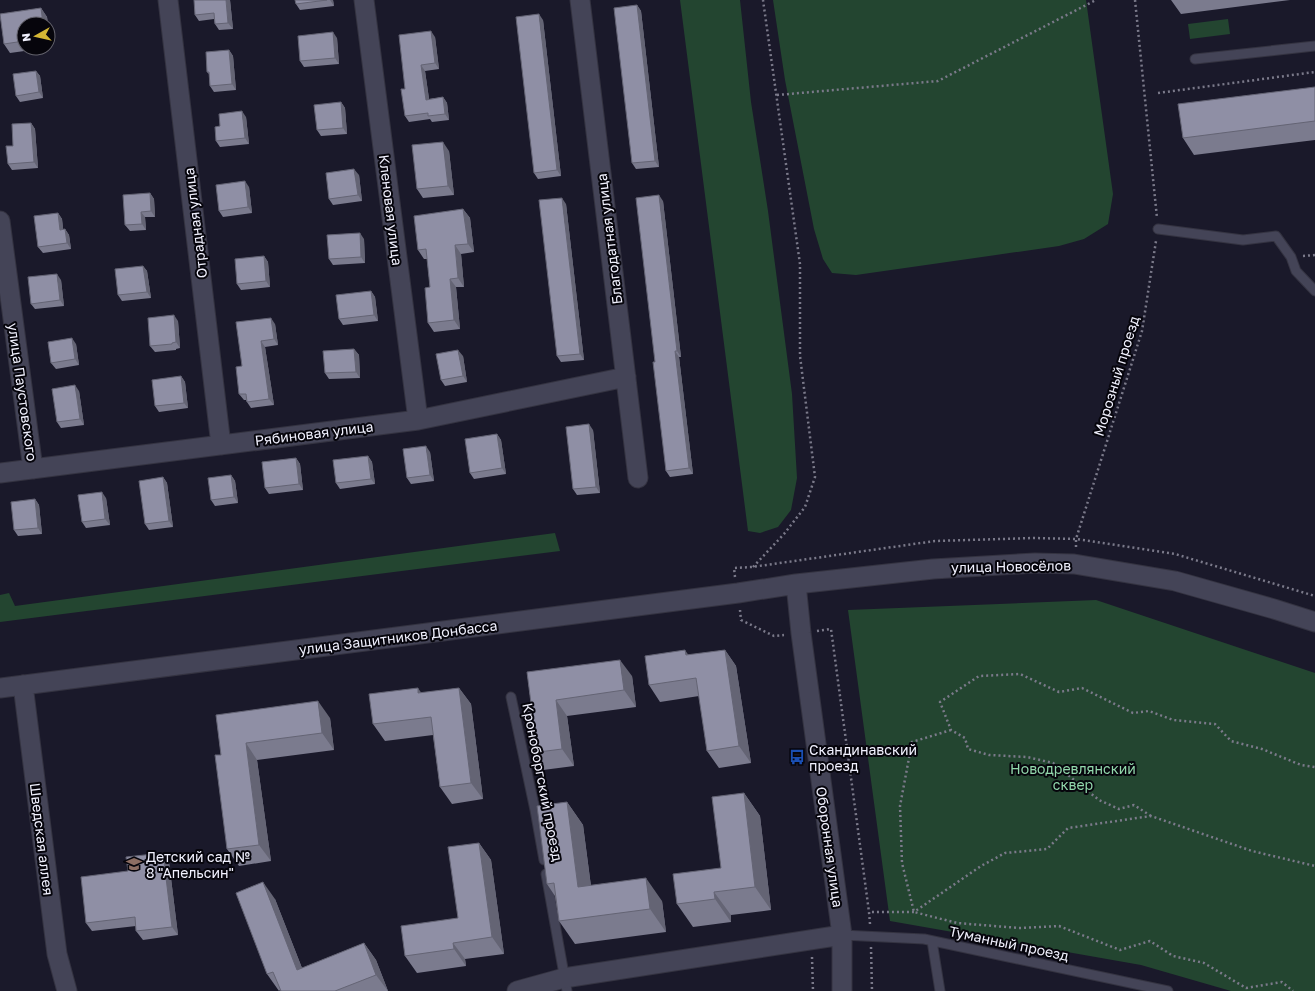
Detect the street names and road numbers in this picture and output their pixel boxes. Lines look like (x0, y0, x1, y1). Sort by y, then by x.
street label: Кленовая улица (376, 154, 406, 266)
street label: Отрадная улица (180, 167, 210, 279)
street label: Благодатная улица (593, 172, 625, 306)
street label: Морозный проезд (1090, 313, 1143, 438)
street label: улица Паустовского (5, 322, 41, 462)
street label: Рябиновая улица (254, 417, 374, 449)
street label: улица Новосёлов (951, 556, 1071, 576)
street label: улица Защитников Донбасса (298, 616, 498, 658)
street label: Кроноборгский проезд (519, 701, 567, 863)
street label: Шведская аллея (27, 782, 57, 896)
street label: Оборонная улица (813, 786, 847, 908)
street label: Туманный проезд (948, 922, 1071, 964)

